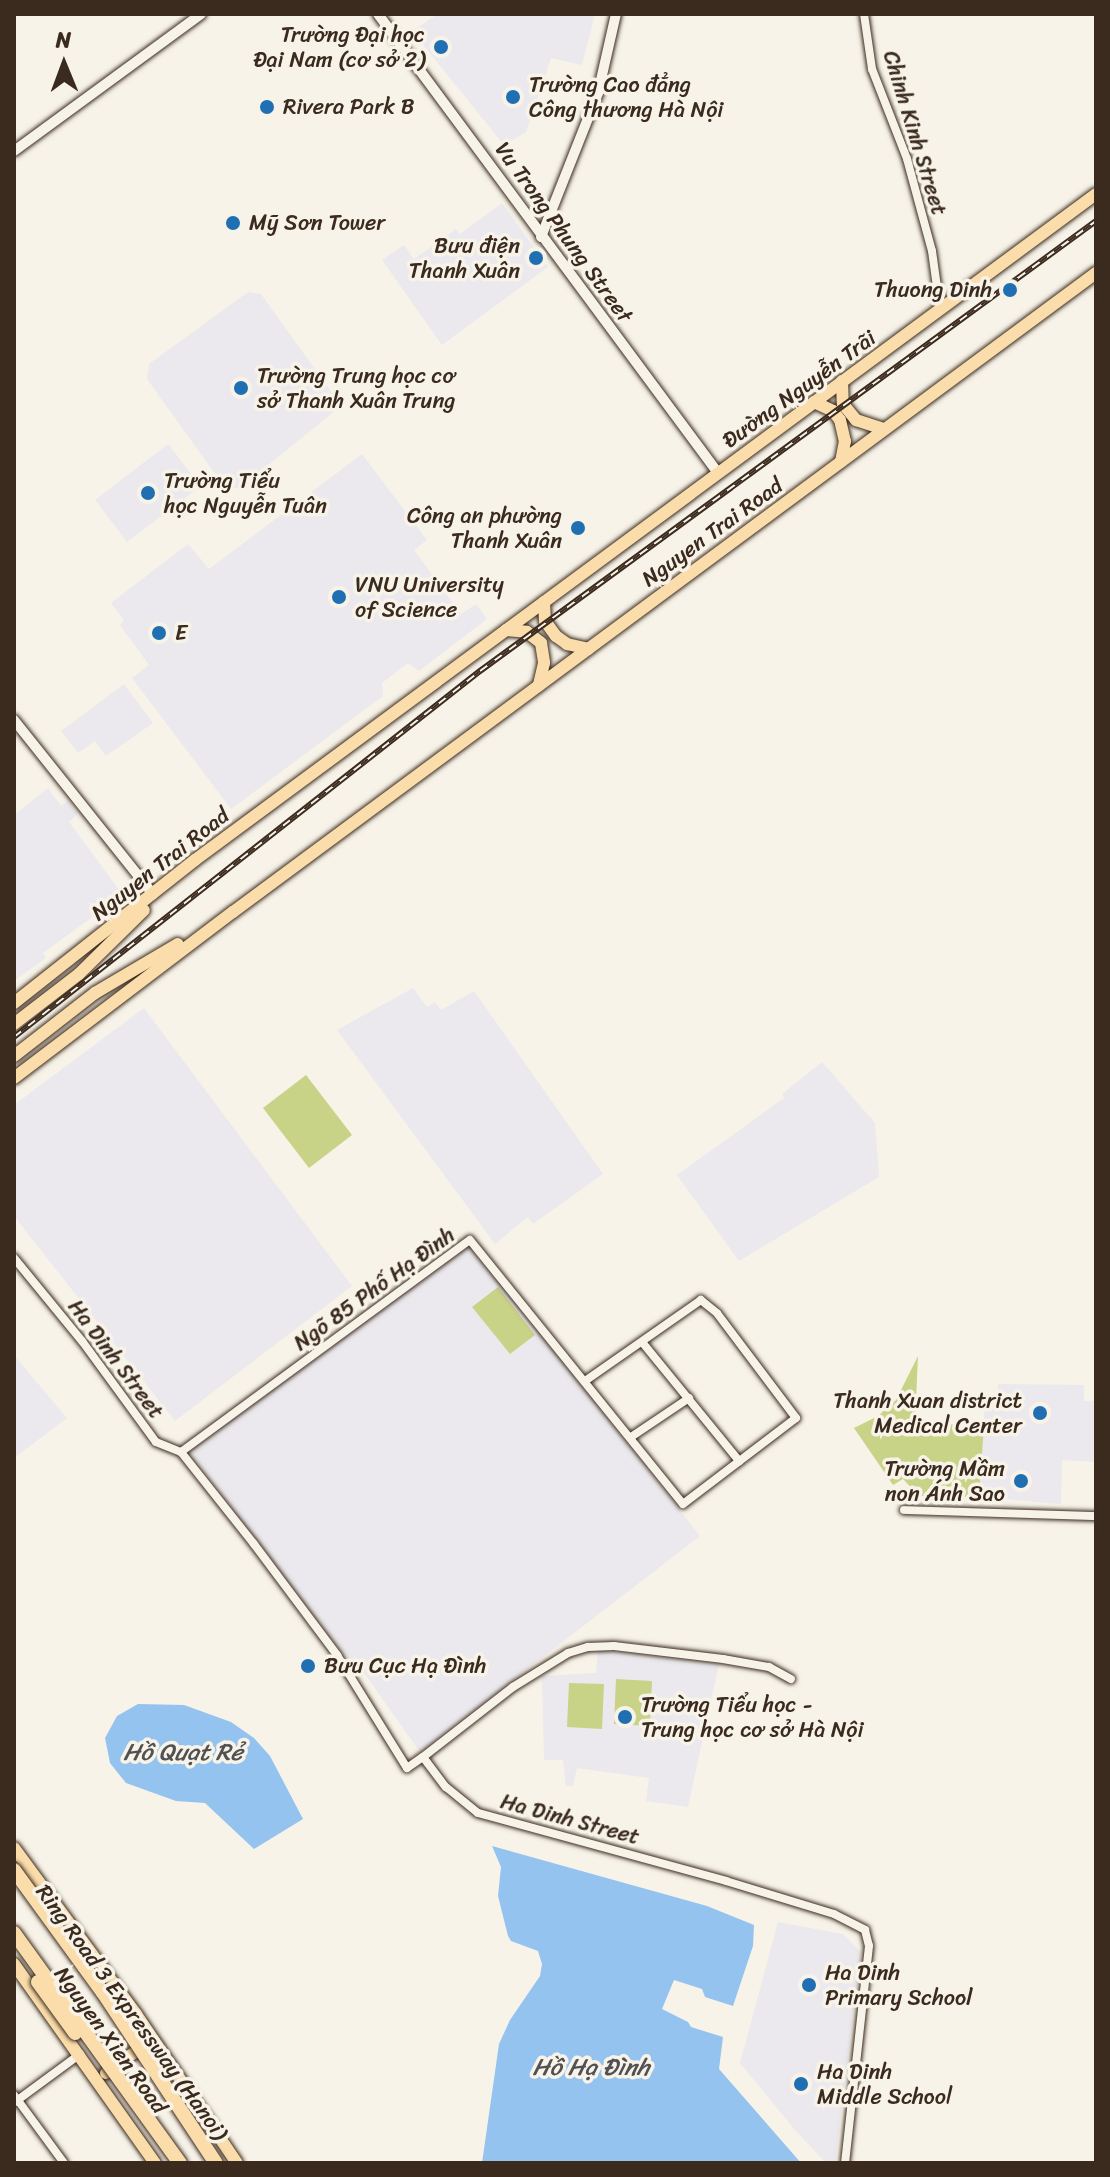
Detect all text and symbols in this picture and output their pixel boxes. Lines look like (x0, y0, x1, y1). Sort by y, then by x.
text: N (56, 20, 72, 59)
place label: Trường Đại học Đại Nam (cơ sở 2) (253, 21, 425, 72)
north arrow (24, 24, 104, 104)
marker: Trường Đại học Đại Nam (cơ sở 2) (432, 38, 450, 56)
street label: Chinh Kinh Street (877, 46, 953, 220)
place label: Trường Cao đẳng Công thương Hà Nội (529, 71, 724, 122)
marker: Trường Cao đẳng Công thương Hà Nội (504, 88, 522, 106)
place label: Rivera Park B (283, 94, 414, 120)
marker: Rivera Park B (258, 98, 276, 116)
street label: Vu Trong Phung Street (489, 136, 639, 328)
place label: Mỹ Sơn Tower (249, 210, 385, 236)
marker: Mỹ Sơn Tower (224, 214, 242, 232)
place label: Bưu điện Thanh Xuân (409, 232, 520, 284)
marker: Bưu điện Thanh Xuân (527, 249, 545, 267)
place label: Thuong Dinh (874, 277, 992, 303)
marker: Thuong Dinh (999, 279, 1021, 301)
street label: Đường Nguyễn Trãi (717, 324, 881, 454)
place label: Trường Trung học cơ sở Thanh Xuân Trung (257, 362, 457, 414)
marker: Trường Trung học cơ sở Thanh Xuân Trung (232, 379, 250, 397)
place label: Trường Tiểu học Nguyễn Tuân (164, 467, 327, 518)
street label: Nguyen Trai Road (636, 472, 788, 592)
marker: Trường Tiểu học Nguyễn Tuân (139, 484, 157, 502)
place label: Công an phường Thanh Xuân (407, 502, 562, 554)
marker: Công an phường Thanh Xuân (569, 519, 587, 537)
place label: VNU University of Science (355, 571, 504, 622)
marker: VNU University of Science (330, 588, 348, 606)
place label: E (175, 620, 187, 646)
marker: E (150, 624, 168, 642)
street label: Nguyen Trai Road (86, 802, 234, 926)
street label: Ngõ 85 Phố Hạ Đình (288, 1222, 460, 1356)
street label: Ha Dinh Street (62, 1293, 170, 1425)
place label: Thanh Xuan district Medical Center (833, 1387, 1022, 1438)
marker: Thanh Xuan district Medical Center (1029, 1402, 1051, 1424)
place label: Trường Mầm non Ánh Sao (884, 1455, 1005, 1506)
marker: Trường Mầm non Ánh Sao (1012, 1472, 1030, 1490)
place label: Bưu Cục Hạ Đình (324, 1653, 486, 1679)
marker: Bưu Cục Hạ Đình (299, 1657, 317, 1675)
place label: Trường Tiểu học - Trung học cơ sở Hà Nội (641, 1691, 863, 1742)
marker: Trường Tiểu học - Trung học cơ sở Hà Nội (616, 1708, 634, 1726)
water label: Hồ Quạt Rẻ (123, 1739, 243, 1767)
street label: Ha Dinh Street (497, 1788, 643, 1850)
street label: Ring Road 3 Expressway (Hanoi) (30, 1879, 234, 2145)
place label: Ha Dinh Primary School (825, 1959, 972, 2010)
street label: Nguyen Xien Road (49, 1962, 173, 2118)
marker: Ha Dinh Primary School (800, 1976, 818, 1994)
water label: Hồ Hạ Đình (532, 2054, 650, 2082)
place label: Ha Dinh Middle School (817, 2058, 952, 2110)
marker: Ha Dinh Middle School (792, 2075, 810, 2093)

